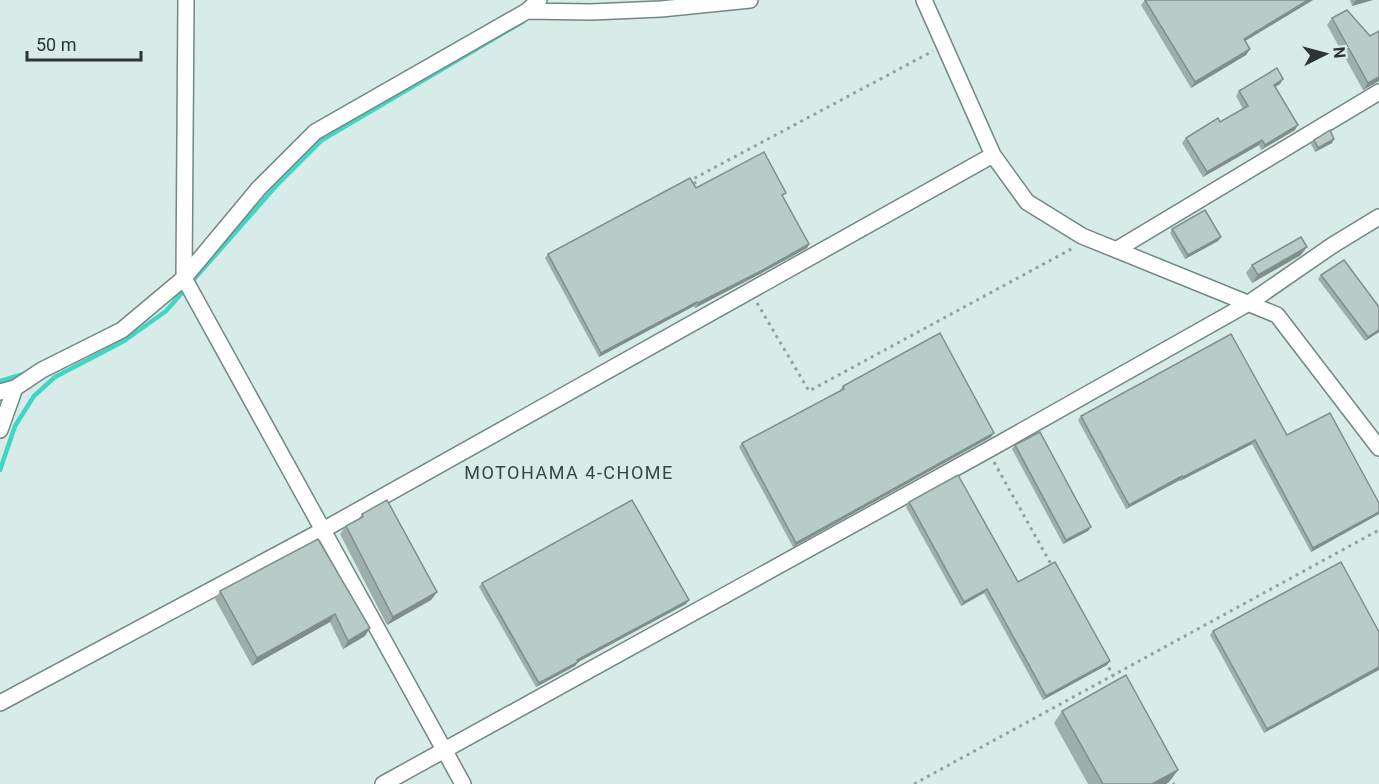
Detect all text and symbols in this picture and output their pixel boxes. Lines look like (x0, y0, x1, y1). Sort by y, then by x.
scale bar (27, 24, 141, 62)
north arrow (1295, 24, 1355, 84)
text: 50 m (36, 34, 76, 55)
text: N (1329, 46, 1349, 59)
district label: MOTOHAMA 4-CHOME (464, 462, 674, 483)

